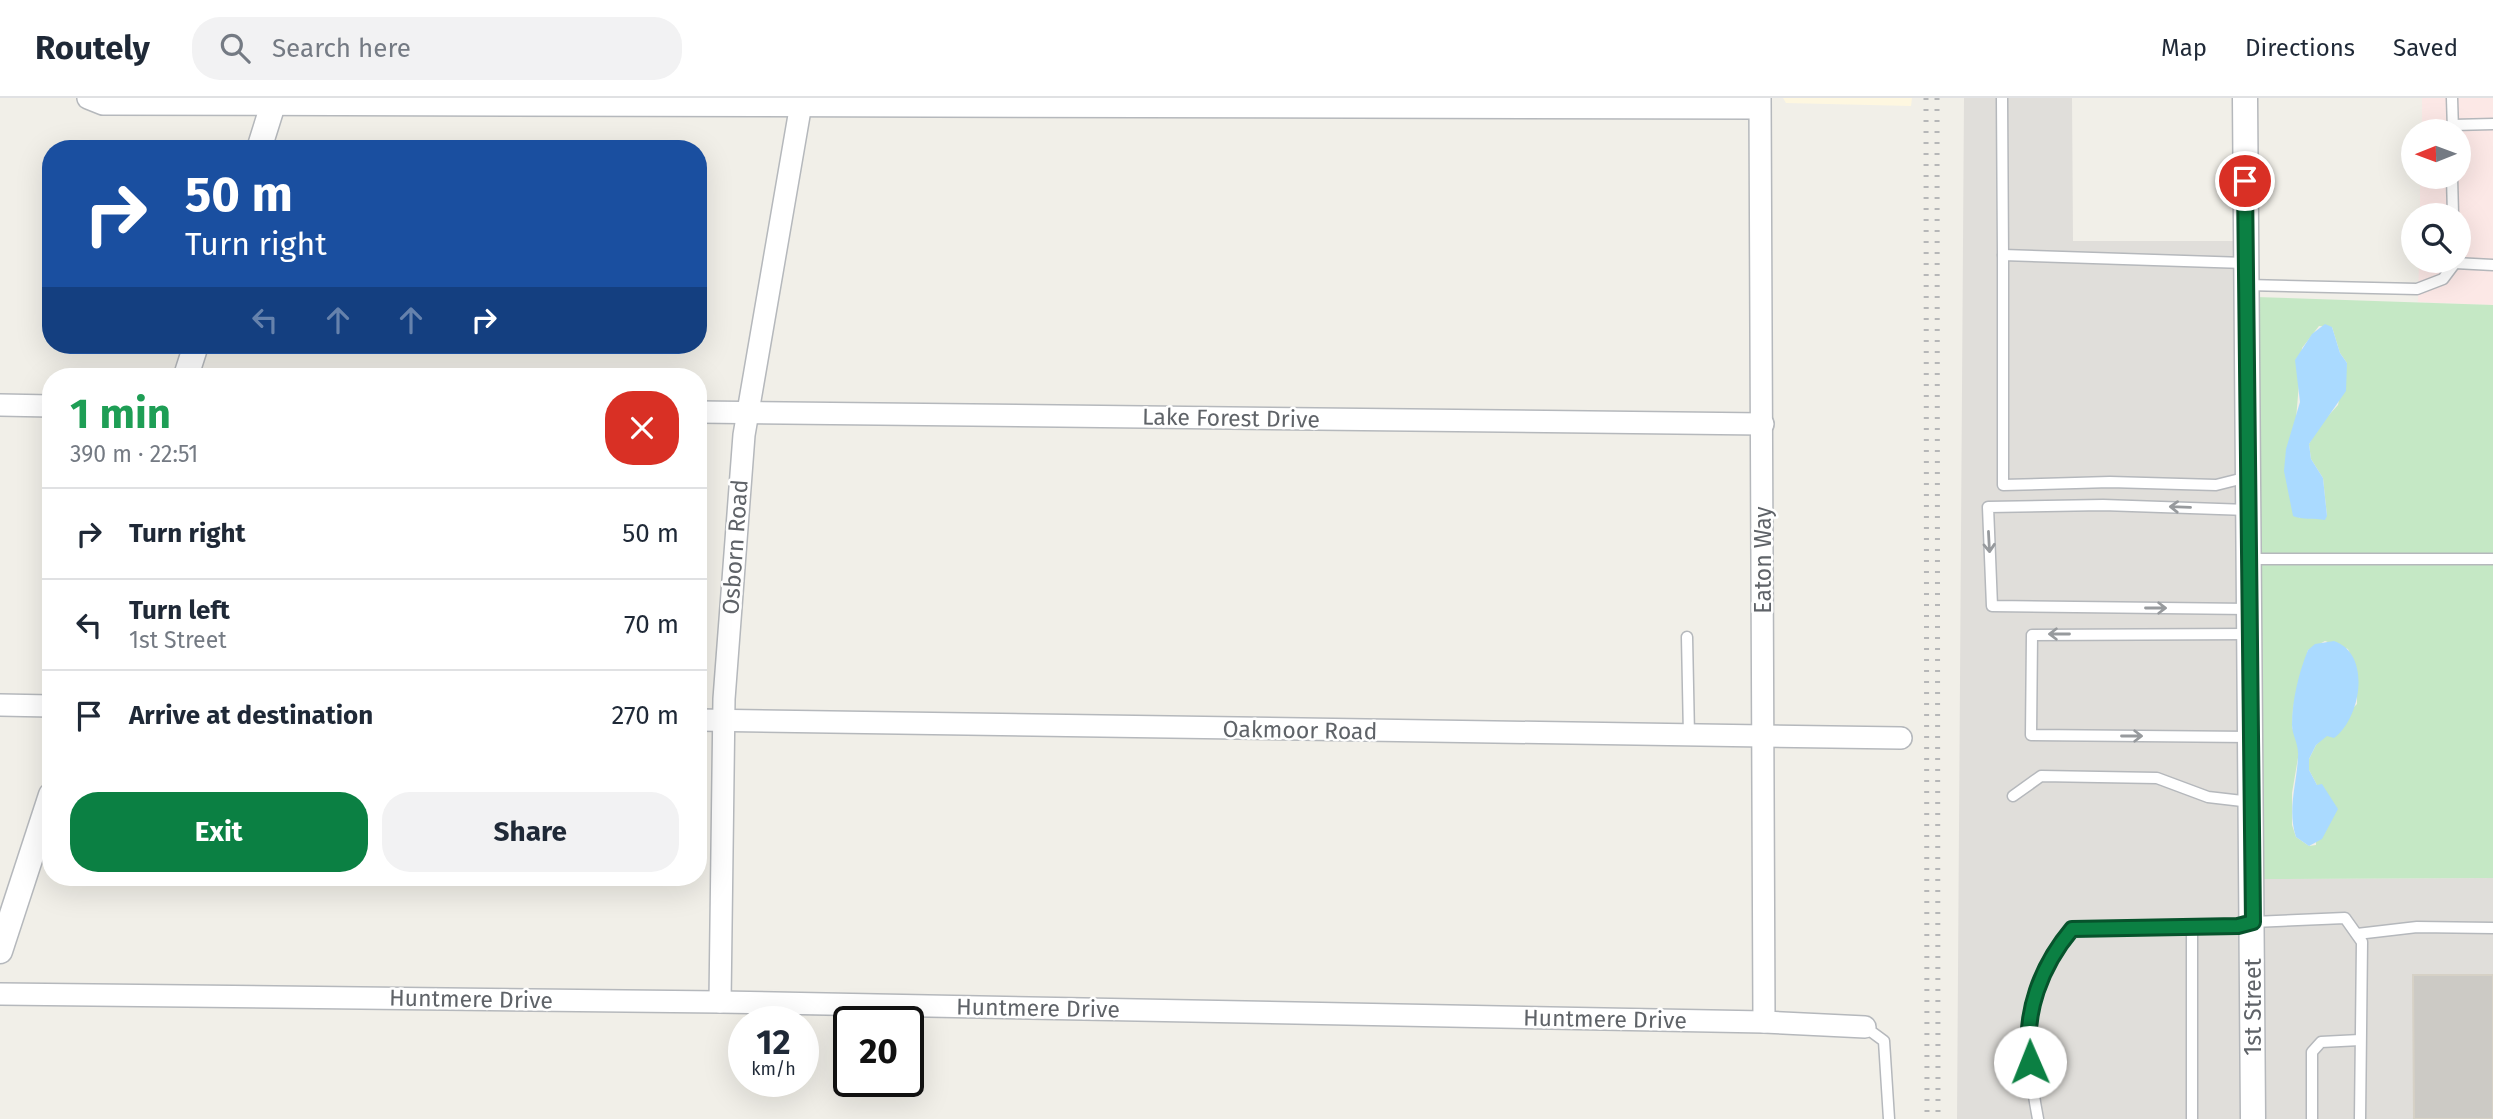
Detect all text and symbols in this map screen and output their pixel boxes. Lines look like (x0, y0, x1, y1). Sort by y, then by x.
search box (192, 17, 682, 80)
text: Routely (35, 28, 150, 68)
icon: search (216, 29, 254, 67)
text: Search here (272, 33, 411, 64)
text: Map (2161, 34, 2207, 62)
text: Directions (2245, 34, 2355, 62)
text: Saved (2393, 34, 2458, 62)
north arrow (2401, 119, 2471, 189)
map controls (2401, 119, 2471, 273)
pin (2215, 151, 2275, 211)
icon: arrive (2226, 162, 2264, 200)
text: 50 m (185, 165, 293, 224)
icon: right (70, 168, 161, 259)
button: search (2401, 203, 2471, 273)
text: Turn right (185, 225, 327, 263)
icon: left (246, 301, 284, 339)
icon: ahead (319, 301, 357, 339)
icon: ahead (392, 301, 430, 339)
icon: right (465, 301, 503, 339)
text: 1 min (70, 389, 171, 439)
button: close (605, 391, 679, 465)
street label: Lake Forest Drive (1142, 402, 1320, 434)
text: 390 m · 22:51 (70, 440, 198, 468)
street label: Osborn Road (716, 479, 754, 615)
one-way arrow (2169, 501, 2192, 514)
street label: Eaton Way (1749, 506, 1777, 614)
icon: right (70, 515, 108, 553)
text: Turn right (129, 518, 246, 549)
text: 50 m (622, 518, 679, 549)
one-way arrow (1983, 530, 1996, 553)
text: Turn left (129, 595, 230, 626)
one-way arrow (2144, 601, 2167, 615)
icon: left (70, 606, 108, 644)
text: 70 m (624, 609, 679, 640)
text: 1st Street (129, 626, 227, 654)
one-way arrow (2048, 627, 2071, 641)
icon: arrive (70, 697, 108, 735)
text: Arrive at destination (129, 700, 373, 731)
text: 270 m (611, 700, 679, 731)
street label: Oakmoor Road (1222, 715, 1378, 745)
one-way arrow (2120, 729, 2143, 743)
button: Exit (70, 792, 368, 872)
button: Share (382, 792, 679, 872)
street label: 1st Street (2239, 958, 2267, 1056)
street label: Huntmere Drive (389, 984, 553, 1014)
street label: Huntmere Drive (956, 993, 1120, 1023)
street label: Huntmere Drive (1523, 1004, 1687, 1034)
speed limit sign: 20 (833, 1006, 924, 1097)
text: 12 (756, 1021, 791, 1063)
position arrow (1993, 1025, 2067, 1099)
text: km/h (751, 1058, 796, 1080)

